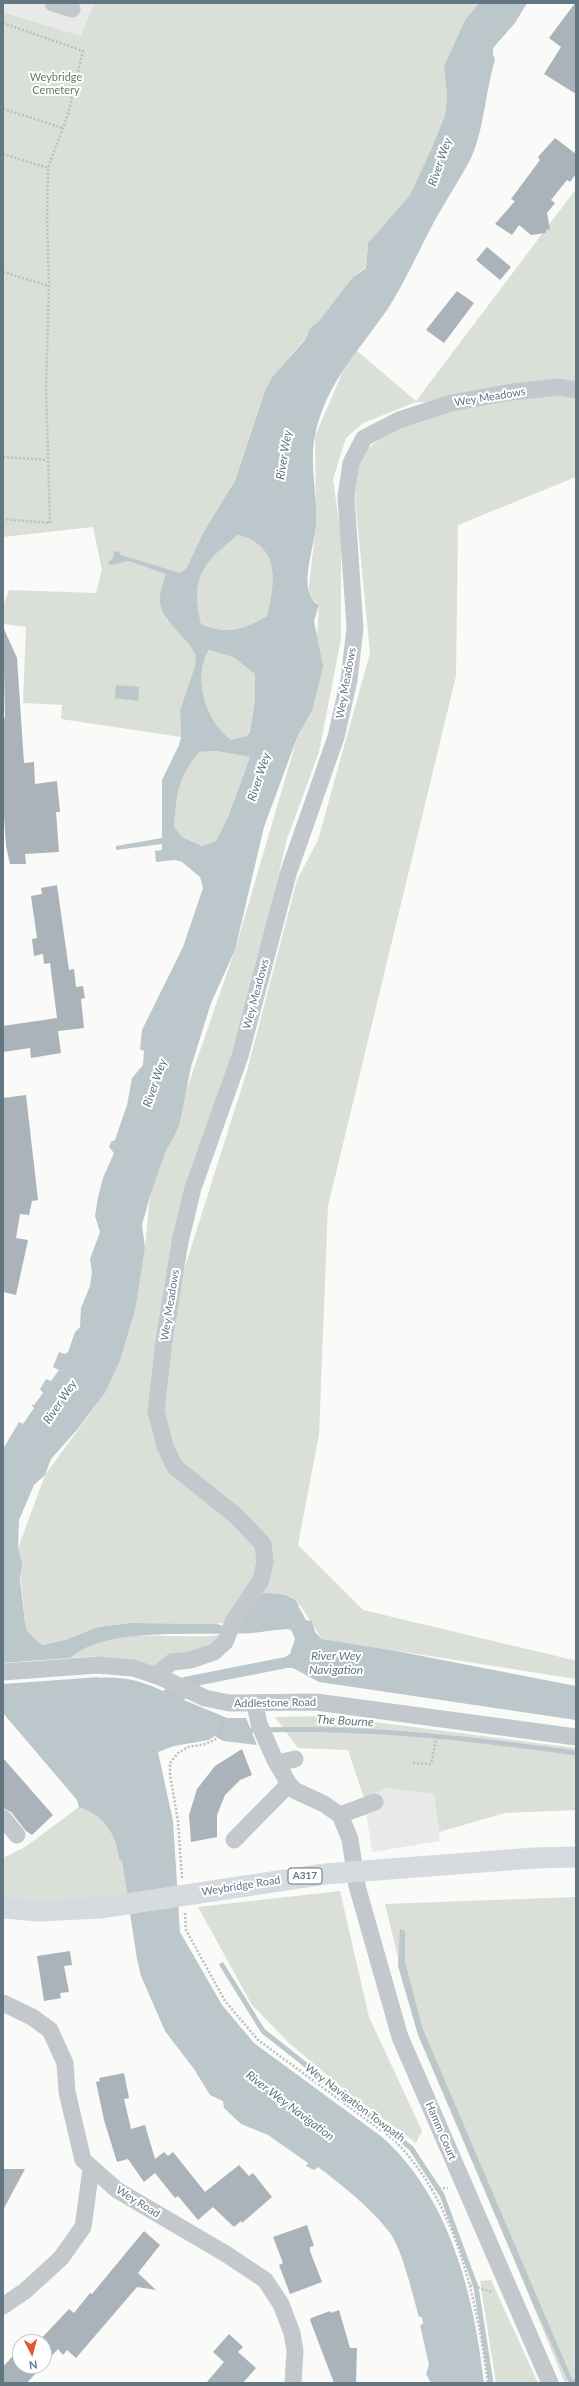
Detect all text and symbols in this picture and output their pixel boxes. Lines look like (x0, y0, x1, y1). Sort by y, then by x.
park label: Weybridge Cemetery (30, 70, 82, 96)
water label: River Wey (425, 136, 455, 188)
street label: Wey Meadows (453, 385, 527, 409)
water label: River Wey (273, 429, 295, 481)
street label: Wey Meadows (333, 646, 359, 720)
water label: River Wey (244, 751, 274, 803)
street label: Wey Meadows (240, 958, 272, 1030)
water label: River Wey (140, 1057, 170, 1109)
street label: Wey Meadows (158, 1268, 182, 1342)
water label: River Wey (40, 1377, 80, 1427)
water label: River Wey Navigation (309, 1649, 363, 1677)
street label: Addlestone Road (234, 1696, 316, 1710)
water label: The Bourne (316, 1712, 374, 1730)
road number: A317 (288, 1868, 322, 1884)
street label: Weybridge Road (201, 1873, 281, 1899)
street label: Wey Navigation Towpath (303, 2061, 407, 2145)
water label: River Wey Navigation (243, 2068, 337, 2144)
street label: Hamm Court (423, 2100, 459, 2162)
street label: Wey Road (114, 2183, 162, 2221)
north arrow (12, 2334, 52, 2374)
text: N (28, 2359, 38, 2372)

